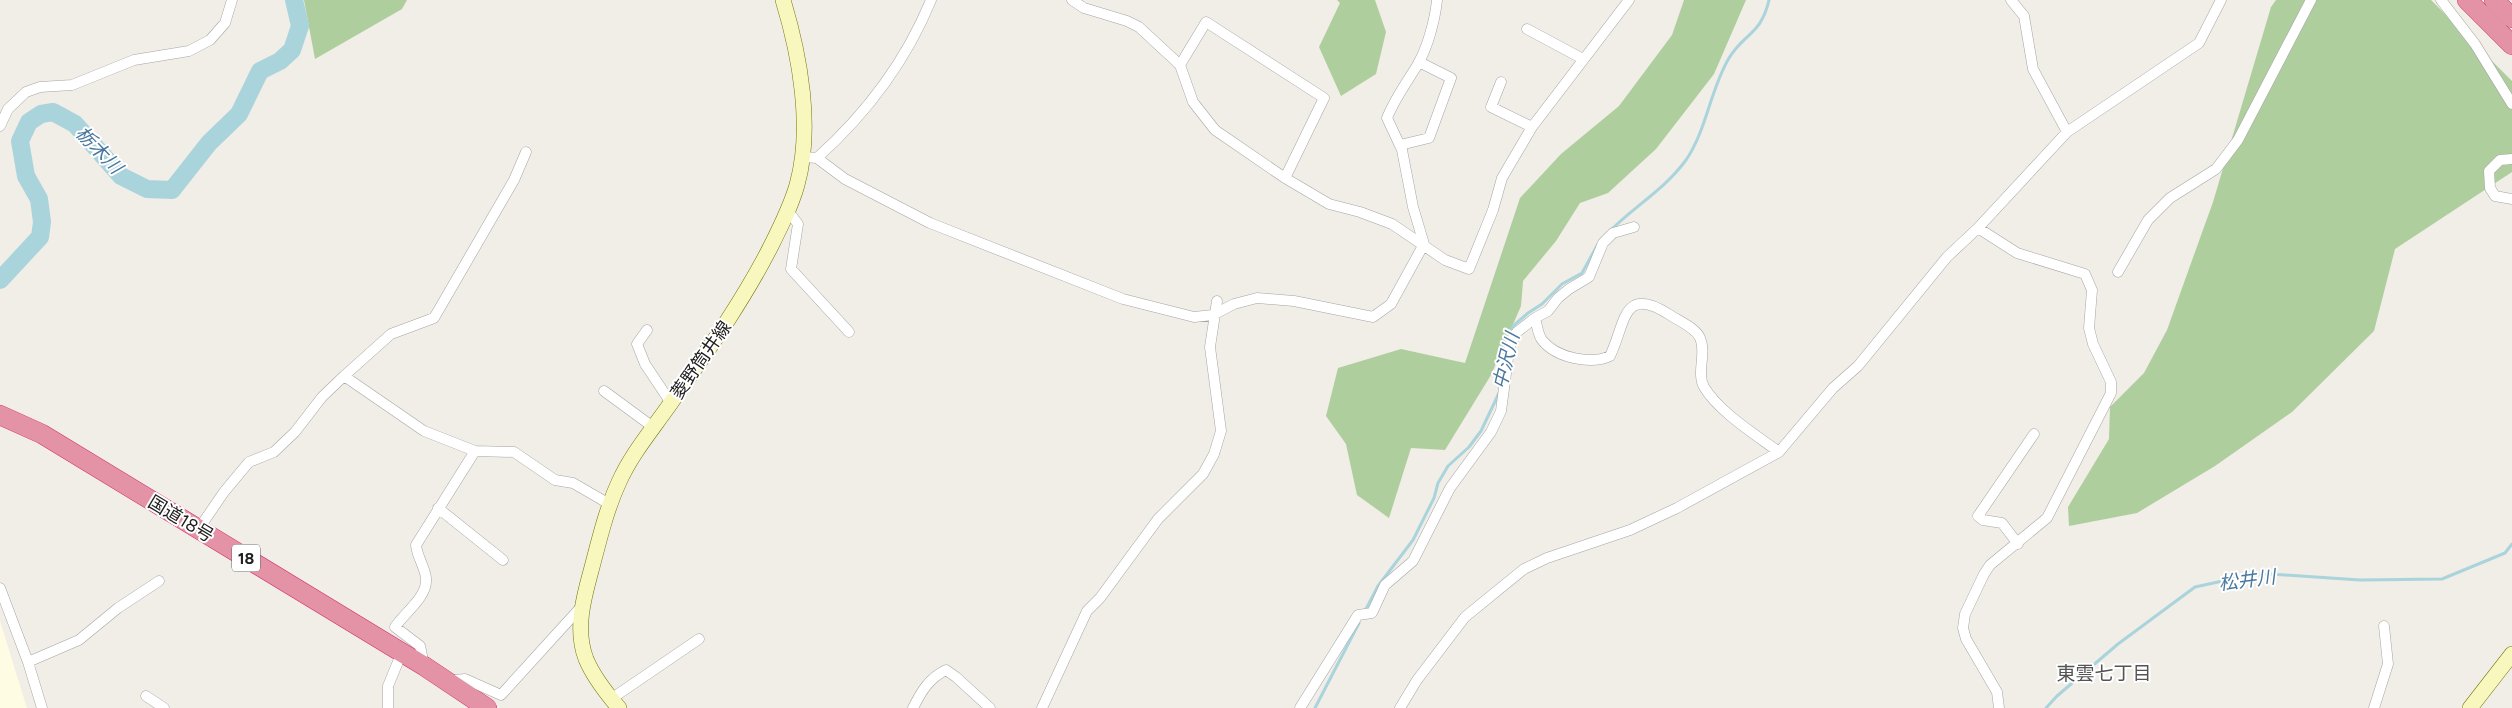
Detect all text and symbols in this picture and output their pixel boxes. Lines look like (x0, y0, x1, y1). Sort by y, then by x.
water label: 栃木川 (71, 122, 128, 180)
street label: 菱野筒井線 (666, 317, 736, 403)
water label: 中沢川 (1488, 329, 1525, 391)
street label: 国道18号 (144, 491, 218, 547)
road number: 18 (232, 544, 260, 572)
water label: 松井川 (2217, 565, 2279, 595)
district label: 東雲七丁目 (2056, 662, 2152, 685)

